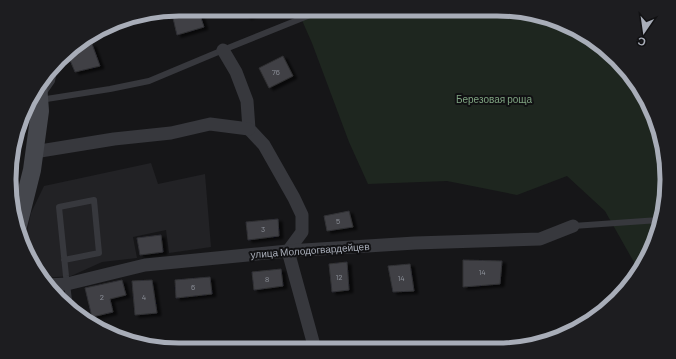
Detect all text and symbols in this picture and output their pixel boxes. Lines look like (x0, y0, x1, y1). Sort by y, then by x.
north arrow (624, 12, 664, 52)
text: С (636, 35, 647, 49)
house number: 76 (272, 67, 280, 77)
park label: Березовая роща (456, 93, 533, 105)
house number: 5 (336, 216, 340, 226)
house number: 3 (261, 224, 265, 234)
street label: улица Молодогвардейцев (250, 240, 370, 260)
house number: 14 (478, 267, 486, 277)
house number: 12 (335, 272, 343, 282)
house number: 14 (397, 273, 405, 283)
house number: 8 (265, 274, 269, 284)
house number: 6 (191, 282, 195, 292)
house number: 2 (100, 292, 104, 302)
house number: 4 (142, 292, 146, 302)

